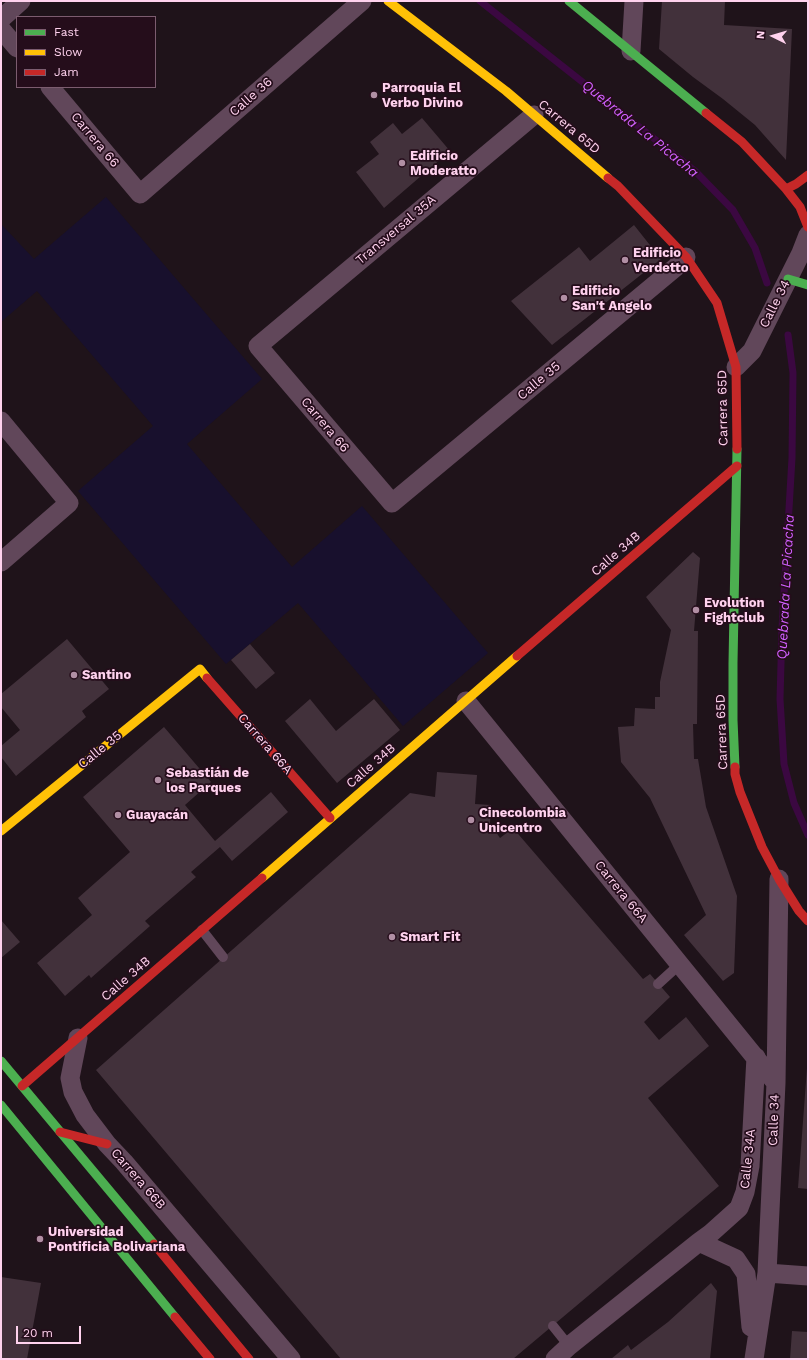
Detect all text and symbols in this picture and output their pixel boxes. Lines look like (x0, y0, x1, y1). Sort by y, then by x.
legend (16, 16, 156, 88)
north arrow (753, 16, 793, 56)
text: Fast (54, 25, 79, 39)
text: N (754, 30, 767, 40)
text: Slow (54, 45, 82, 59)
text: Jam (54, 65, 79, 79)
street label: Calle 36 (226, 74, 276, 120)
water label: Quebrada La Picacha (578, 77, 702, 181)
place label: Parroquia El Verbo Divino (382, 80, 463, 111)
marker: Parroquia El Verbo Divino (369, 90, 379, 100)
street label: Carrera 65D (535, 97, 603, 157)
street label: Carrera 66 (68, 109, 122, 171)
place label: Edificio Moderatto (410, 148, 477, 179)
marker: Edificio Moderatto (397, 158, 407, 168)
street label: Transversal 35A (353, 192, 439, 268)
place label: Edificio Verdetto (633, 245, 688, 276)
marker: Edificio Verdetto (620, 255, 630, 265)
street label: Calle 34 (756, 277, 794, 331)
place label: Edificio San't Angelo (572, 283, 652, 314)
marker: Edificio San't Angelo (559, 293, 569, 303)
street label: Calle 35 (514, 359, 564, 403)
street label: Carrera 65D (715, 370, 731, 446)
street label: Carrera 66 (298, 394, 352, 456)
water label: Quebrada La Picacha (774, 514, 798, 660)
street label: Calle 34B (588, 528, 644, 580)
place label: Evolution Fightclub (704, 595, 765, 626)
marker: Evolution Fightclub (691, 605, 701, 615)
place label: Santino (82, 667, 131, 683)
marker: Santino (69, 670, 79, 680)
street label: Carrera 65D (713, 694, 731, 770)
street label: Carrera 66A (234, 710, 296, 778)
street label: Calle 35 (75, 728, 125, 772)
street label: Calle 34B (343, 740, 399, 792)
place label: Sebastián de los Parques (166, 765, 249, 796)
marker: Sebastián de los Parques (153, 775, 163, 785)
place label: Cinecolombia Unicentro (479, 805, 566, 836)
place label: Guayacán (126, 807, 188, 823)
marker: Guayacán (113, 810, 123, 820)
marker: Cinecolombia Unicentro (466, 815, 476, 825)
street label: Carrera 66A (591, 858, 651, 926)
place label: Smart Fit (400, 929, 460, 945)
marker: Smart Fit (387, 932, 397, 942)
street label: Calle 34B (98, 953, 154, 1005)
street label: Calle 34 (765, 1094, 783, 1146)
street label: Calle 34A (737, 1128, 759, 1190)
street label: Carrera 66B (107, 1145, 169, 1213)
place label: Universidad Pontificia Bolivariana (48, 1224, 185, 1255)
marker: Universidad Pontificia Bolivariana (35, 1234, 45, 1244)
scale bar (18, 1318, 83, 1344)
text: 20 m (23, 1326, 53, 1340)

